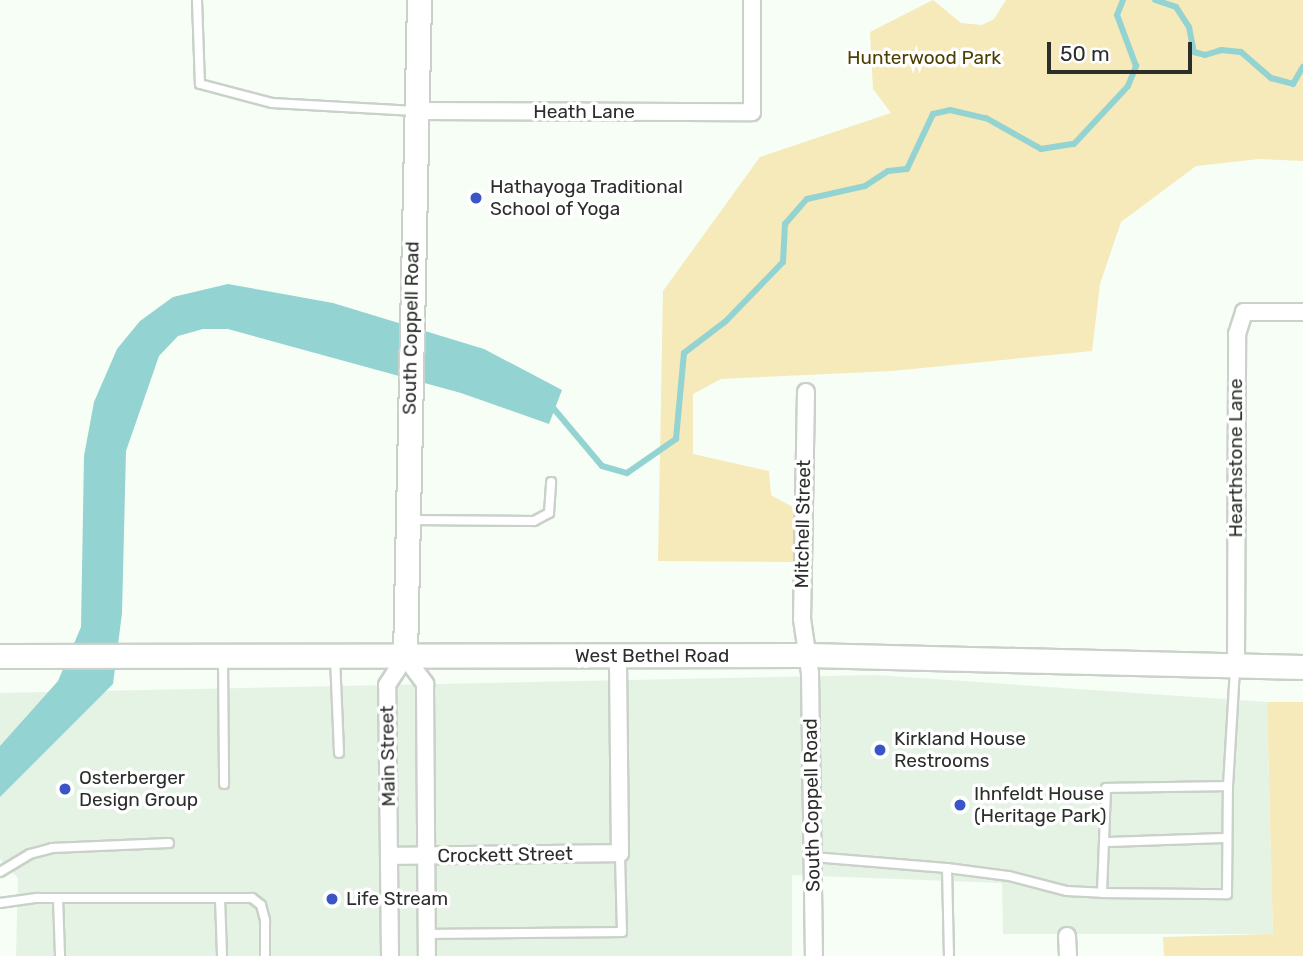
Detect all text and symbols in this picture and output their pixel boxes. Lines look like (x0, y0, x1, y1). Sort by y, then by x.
scale bar (1051, 28, 1196, 72)
text: 50 m (1060, 41, 1110, 66)
park label: Hunterwood Park (847, 47, 1001, 69)
street label: Heath Lane (533, 101, 635, 123)
place label: Hathayoga Traditional School of Yoga (490, 176, 683, 220)
marker: Hathayoga Traditional School of Yoga (468, 190, 484, 206)
street label: South Coppell Road (398, 241, 424, 415)
street label: Hearthstone Lane (1225, 378, 1247, 538)
street label: Mitchell Street (790, 459, 816, 589)
street label: West Bethel Road (575, 645, 729, 667)
street label: Main Street (376, 705, 400, 807)
street label: South Coppell Road (799, 718, 825, 892)
place label: Kirkland House Restrooms (894, 728, 1026, 772)
marker: Kirkland House Restrooms (872, 742, 888, 758)
place label: Osterberger Design Group (79, 767, 198, 811)
marker: Osterberger Design Group (57, 781, 73, 797)
place label: Ihnfeldt House (Heritage Park) (974, 783, 1107, 827)
marker: Ihnfeldt House (Heritage Park) (952, 797, 968, 813)
street label: Crockett Street (437, 842, 573, 868)
place label: Life Stream (346, 888, 448, 910)
marker: Life Stream (324, 891, 340, 907)

